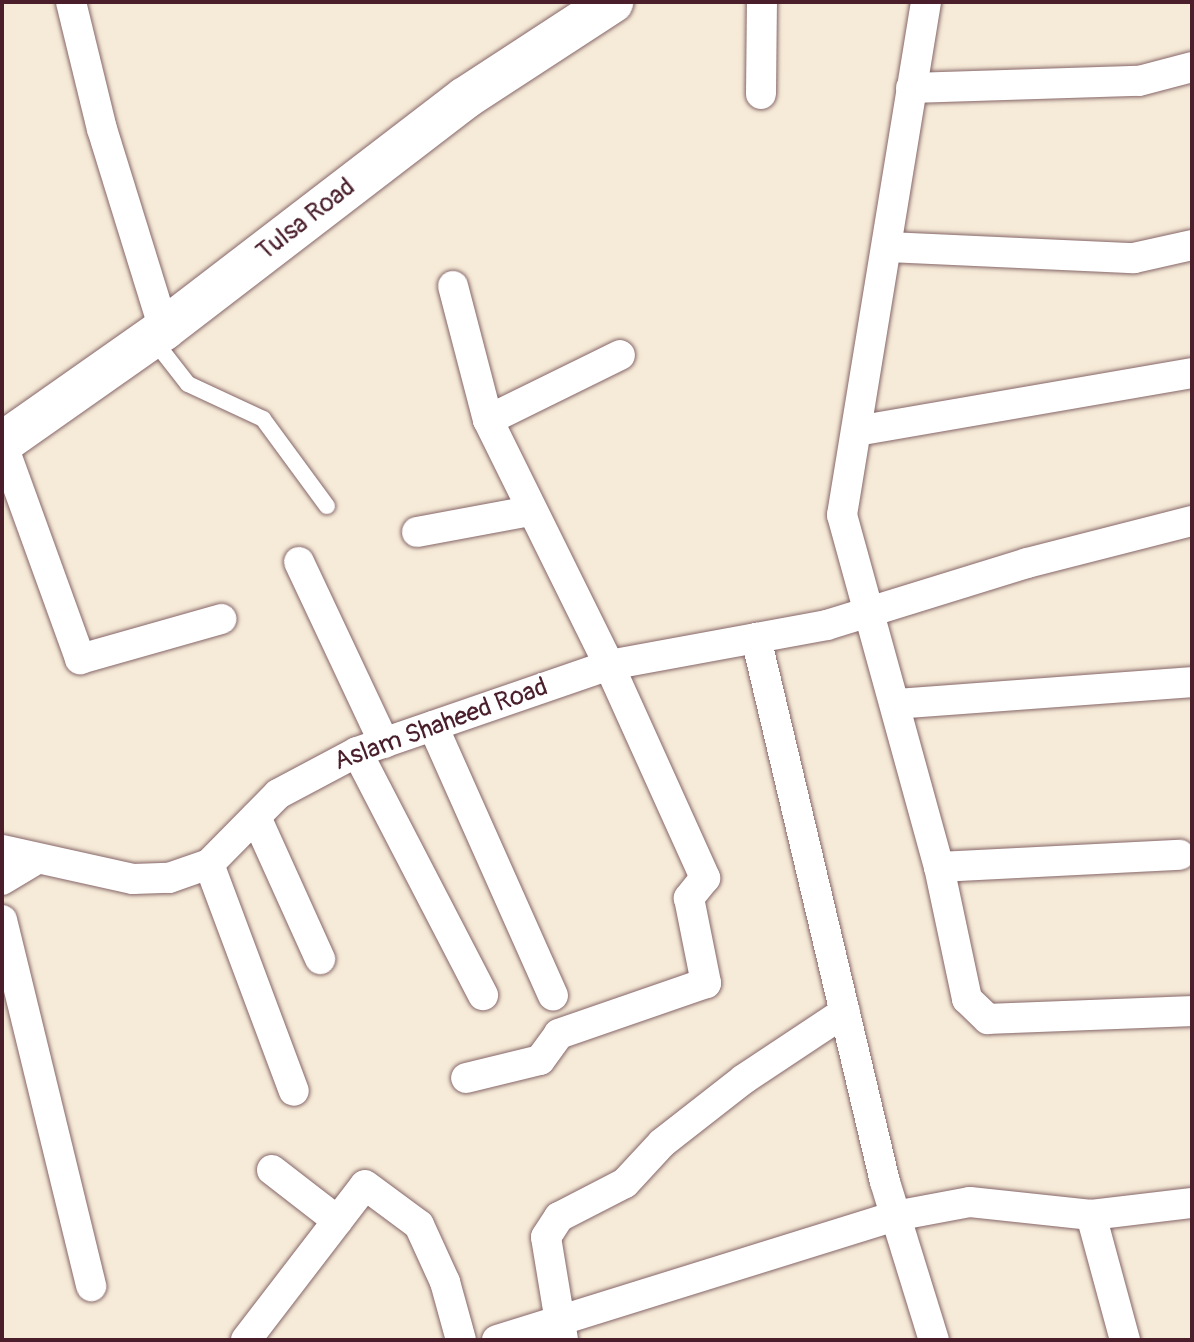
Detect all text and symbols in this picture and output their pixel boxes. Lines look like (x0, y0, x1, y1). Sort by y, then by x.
street label: Tulsa Road (251, 172, 361, 268)
street label: Aslam Shaheed Road (330, 672, 552, 778)

